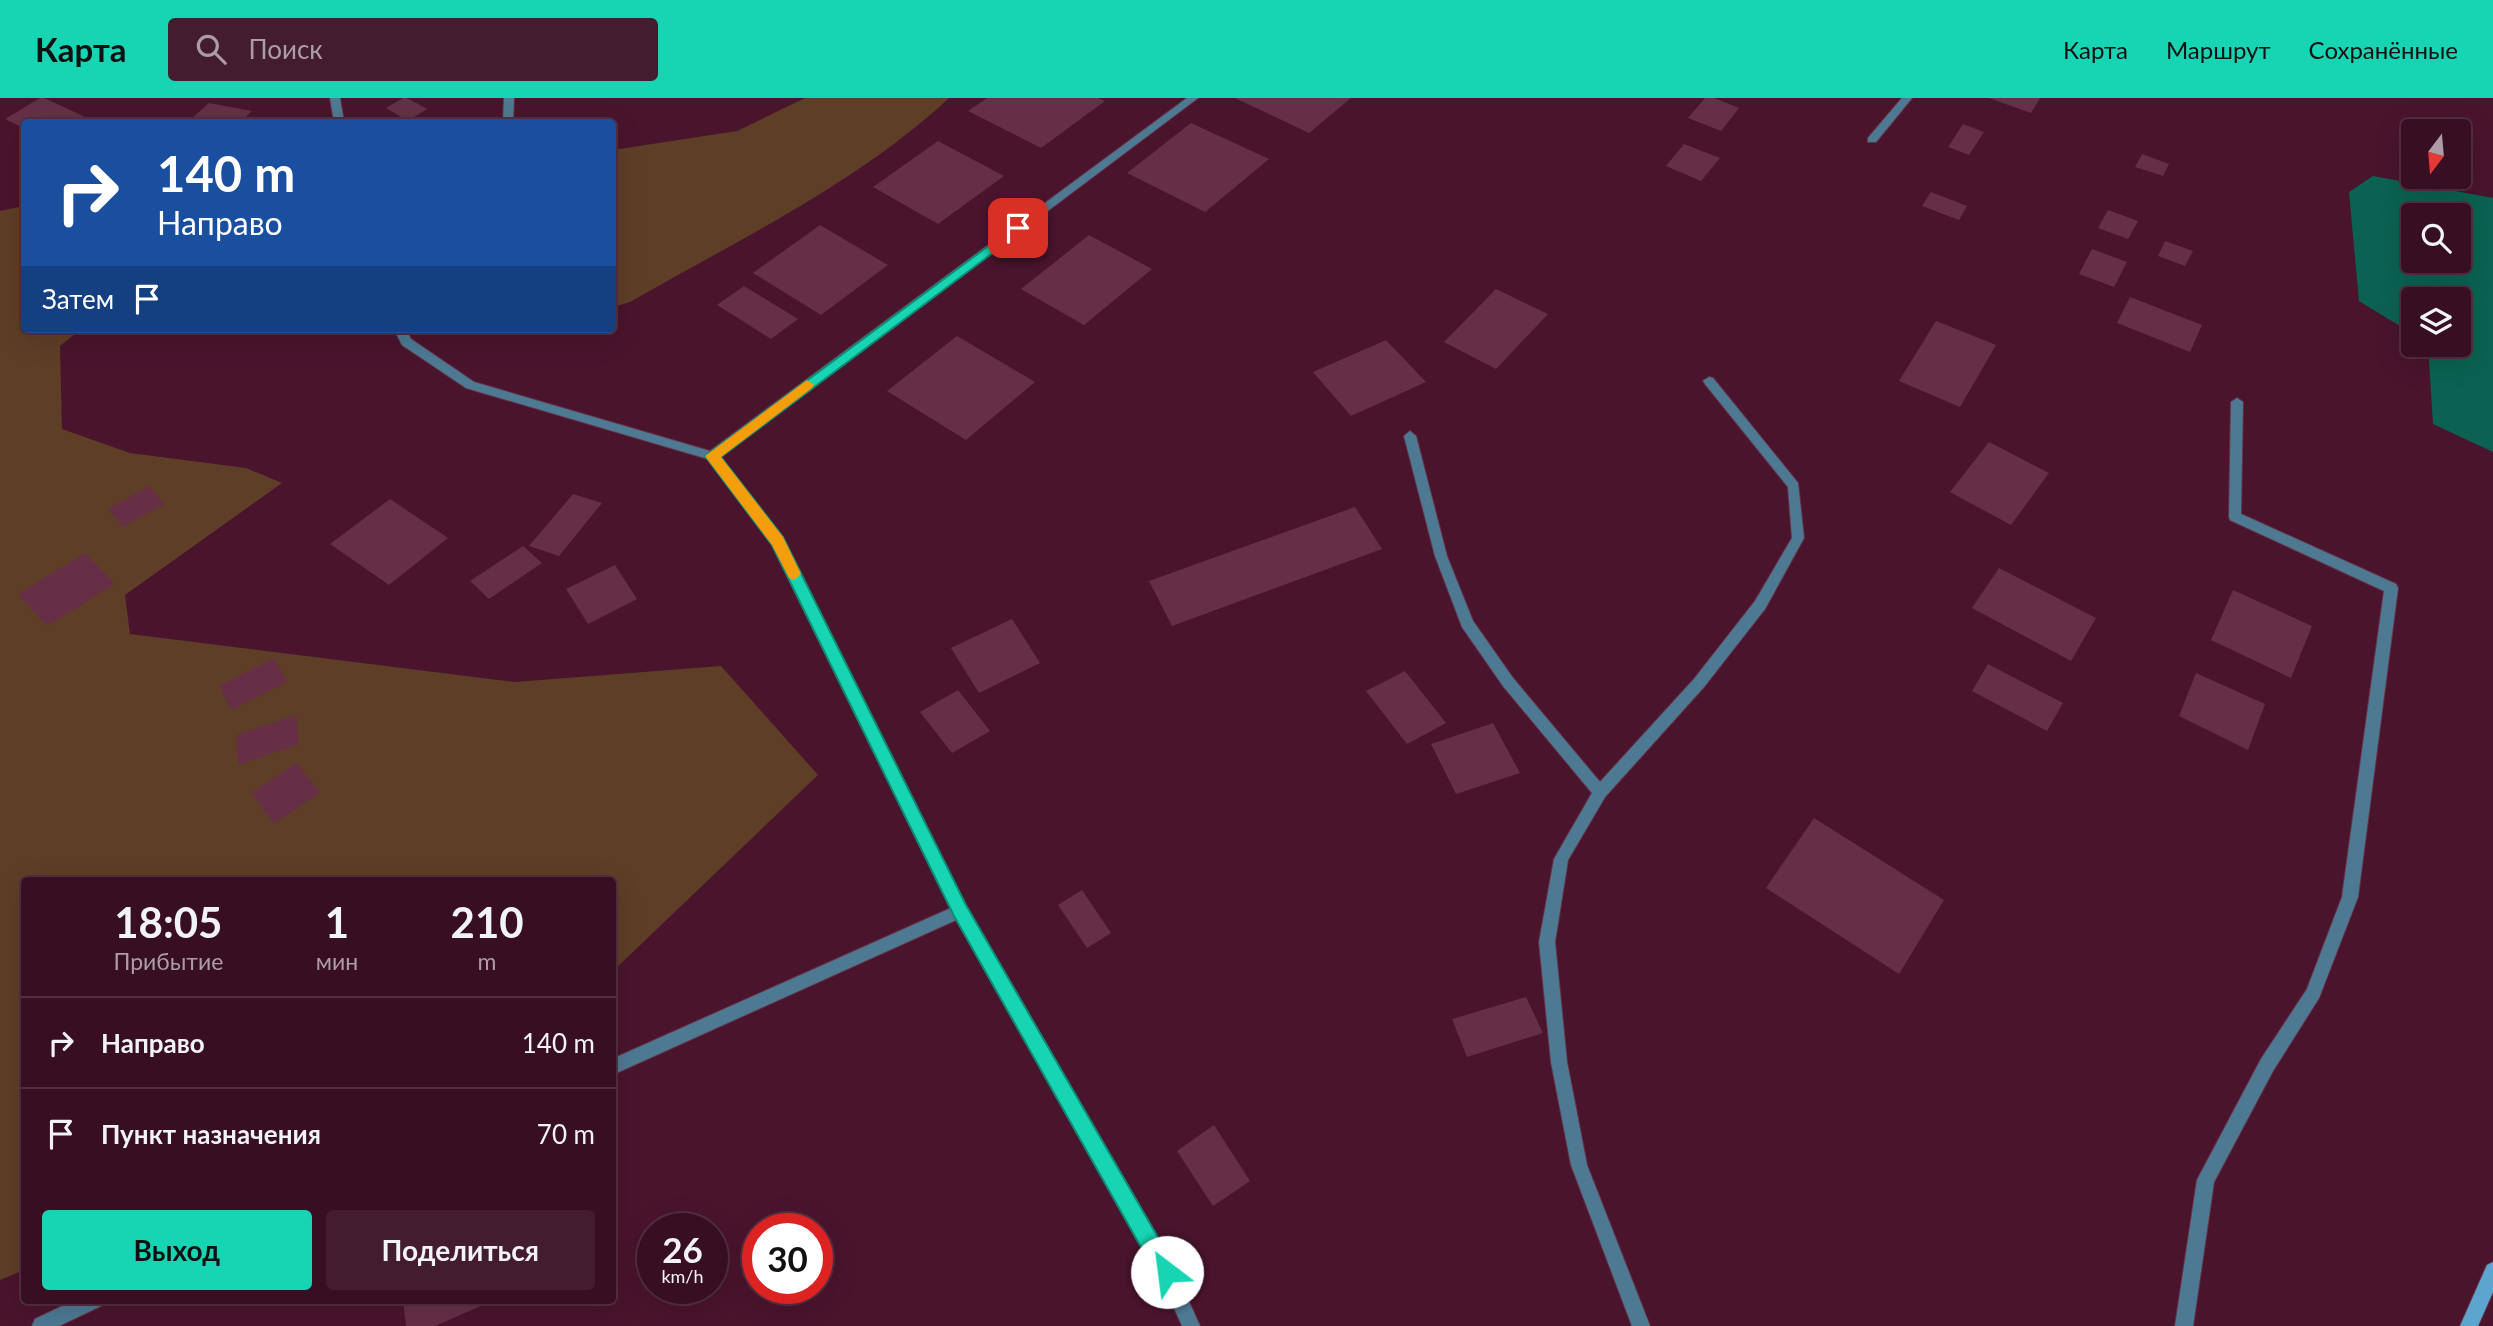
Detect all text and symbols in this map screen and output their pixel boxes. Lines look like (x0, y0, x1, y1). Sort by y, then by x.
search box (168, 18, 658, 81)
text: Карта (35, 29, 126, 69)
icon: search (192, 30, 230, 68)
text: Поиск (248, 33, 323, 65)
text: Карта (2063, 35, 2128, 64)
text: Маршрут (2166, 35, 2271, 64)
text: Сохранённые (2309, 35, 2458, 64)
north arrow (2401, 119, 2471, 189)
map controls (2401, 119, 2471, 357)
text: 140 m (157, 144, 295, 202)
icon: right (42, 147, 133, 238)
pin (988, 198, 1048, 258)
text: Направо (157, 203, 283, 242)
button: search (2401, 203, 2471, 273)
icon: arrive (999, 209, 1037, 247)
icon: arrive (128, 280, 166, 318)
text: Затем (42, 283, 114, 315)
button: layers (2401, 287, 2471, 357)
text: 18:05 (114, 897, 222, 947)
text: 1 (325, 897, 349, 947)
text: 210 (451, 897, 524, 947)
text: Прибытие (113, 947, 223, 975)
text: мин (316, 947, 358, 975)
text: m (478, 947, 497, 975)
icon: right (42, 1024, 80, 1062)
text: Направо (101, 1027, 205, 1059)
text: 140 m (522, 1027, 595, 1059)
icon: arrive (42, 1115, 80, 1153)
text: Пункт назначения (101, 1118, 321, 1150)
text: 70 m (537, 1118, 595, 1150)
button: Выход (42, 1210, 312, 1290)
button: Поделиться (326, 1210, 595, 1290)
speed limit sign: 30 (742, 1213, 833, 1304)
text: 26 (662, 1228, 703, 1270)
position arrow (1130, 1235, 1204, 1309)
text: km/h (661, 1265, 704, 1287)

